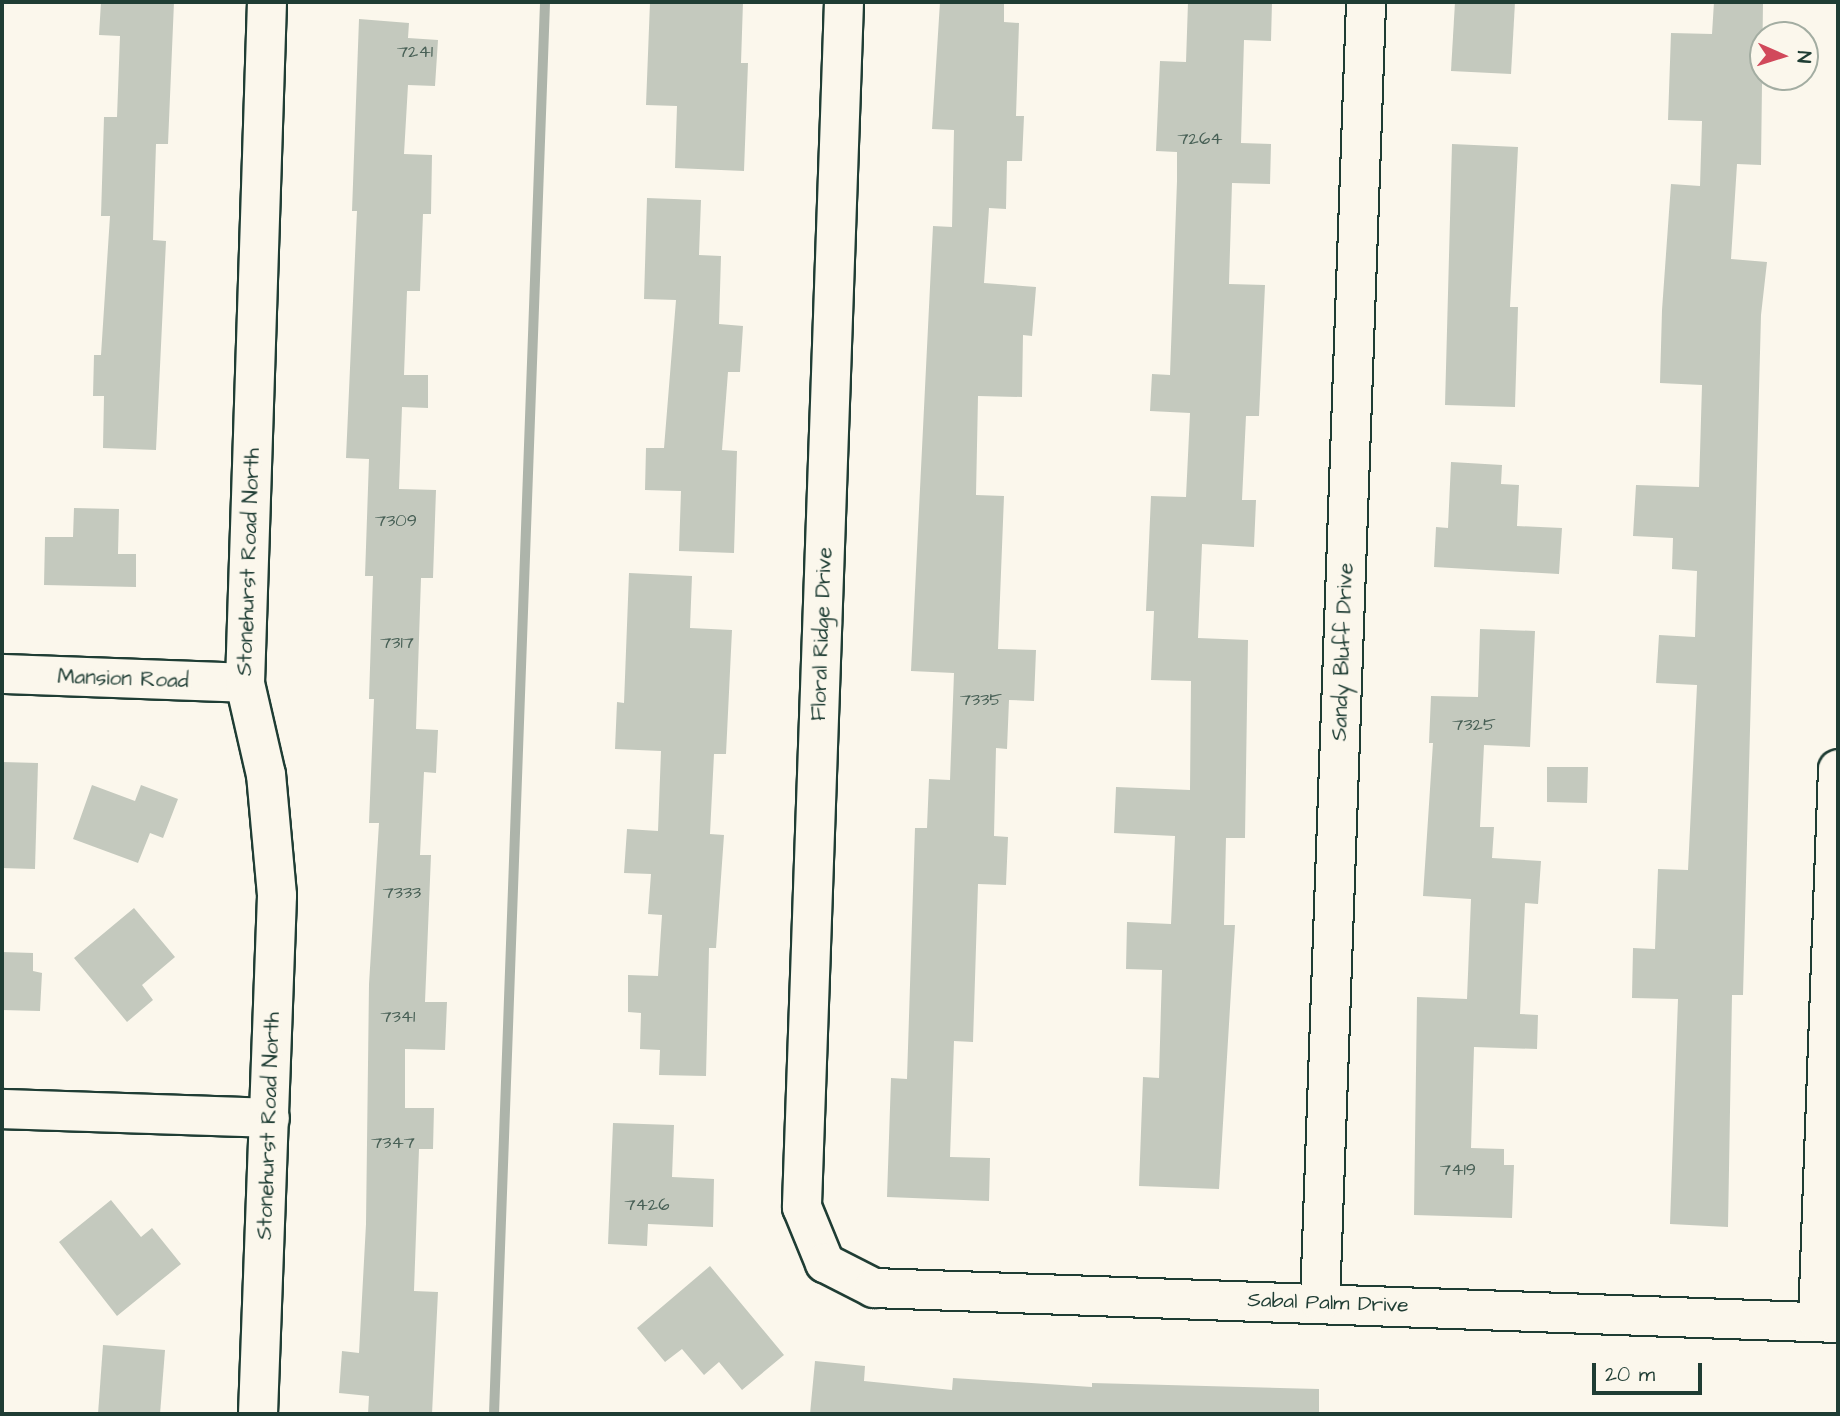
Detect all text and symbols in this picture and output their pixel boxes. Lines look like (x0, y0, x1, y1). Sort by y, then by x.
north arrow (1749, 21, 1819, 91)
house number: 7241 (397, 41, 433, 63)
text: N (1790, 50, 1817, 64)
house number: 7264 (1178, 128, 1222, 150)
street label: Stonehurst Road North (232, 448, 266, 676)
house number: 7309 (375, 510, 417, 532)
street label: Floral Ridge Drive (806, 547, 838, 721)
street label: Sandy Bluff Drive (1327, 562, 1359, 742)
house number: 7317 (380, 632, 414, 654)
street label: Mansion Road (57, 664, 189, 694)
house number: 7335 (960, 689, 1002, 711)
house number: 7325 (1452, 714, 1496, 736)
house number: 7333 (383, 882, 421, 904)
house number: 7341 (381, 1006, 415, 1028)
street label: Stonehurst Road North (252, 1012, 286, 1240)
house number: 7347 (371, 1132, 415, 1154)
house number: 7419 (1440, 1159, 1476, 1181)
house number: 7426 (625, 1194, 669, 1216)
street label: Sabal Palm Drive (1247, 1288, 1409, 1318)
scale bar (1595, 1350, 1705, 1394)
text: 20 m (1605, 1360, 1655, 1389)

